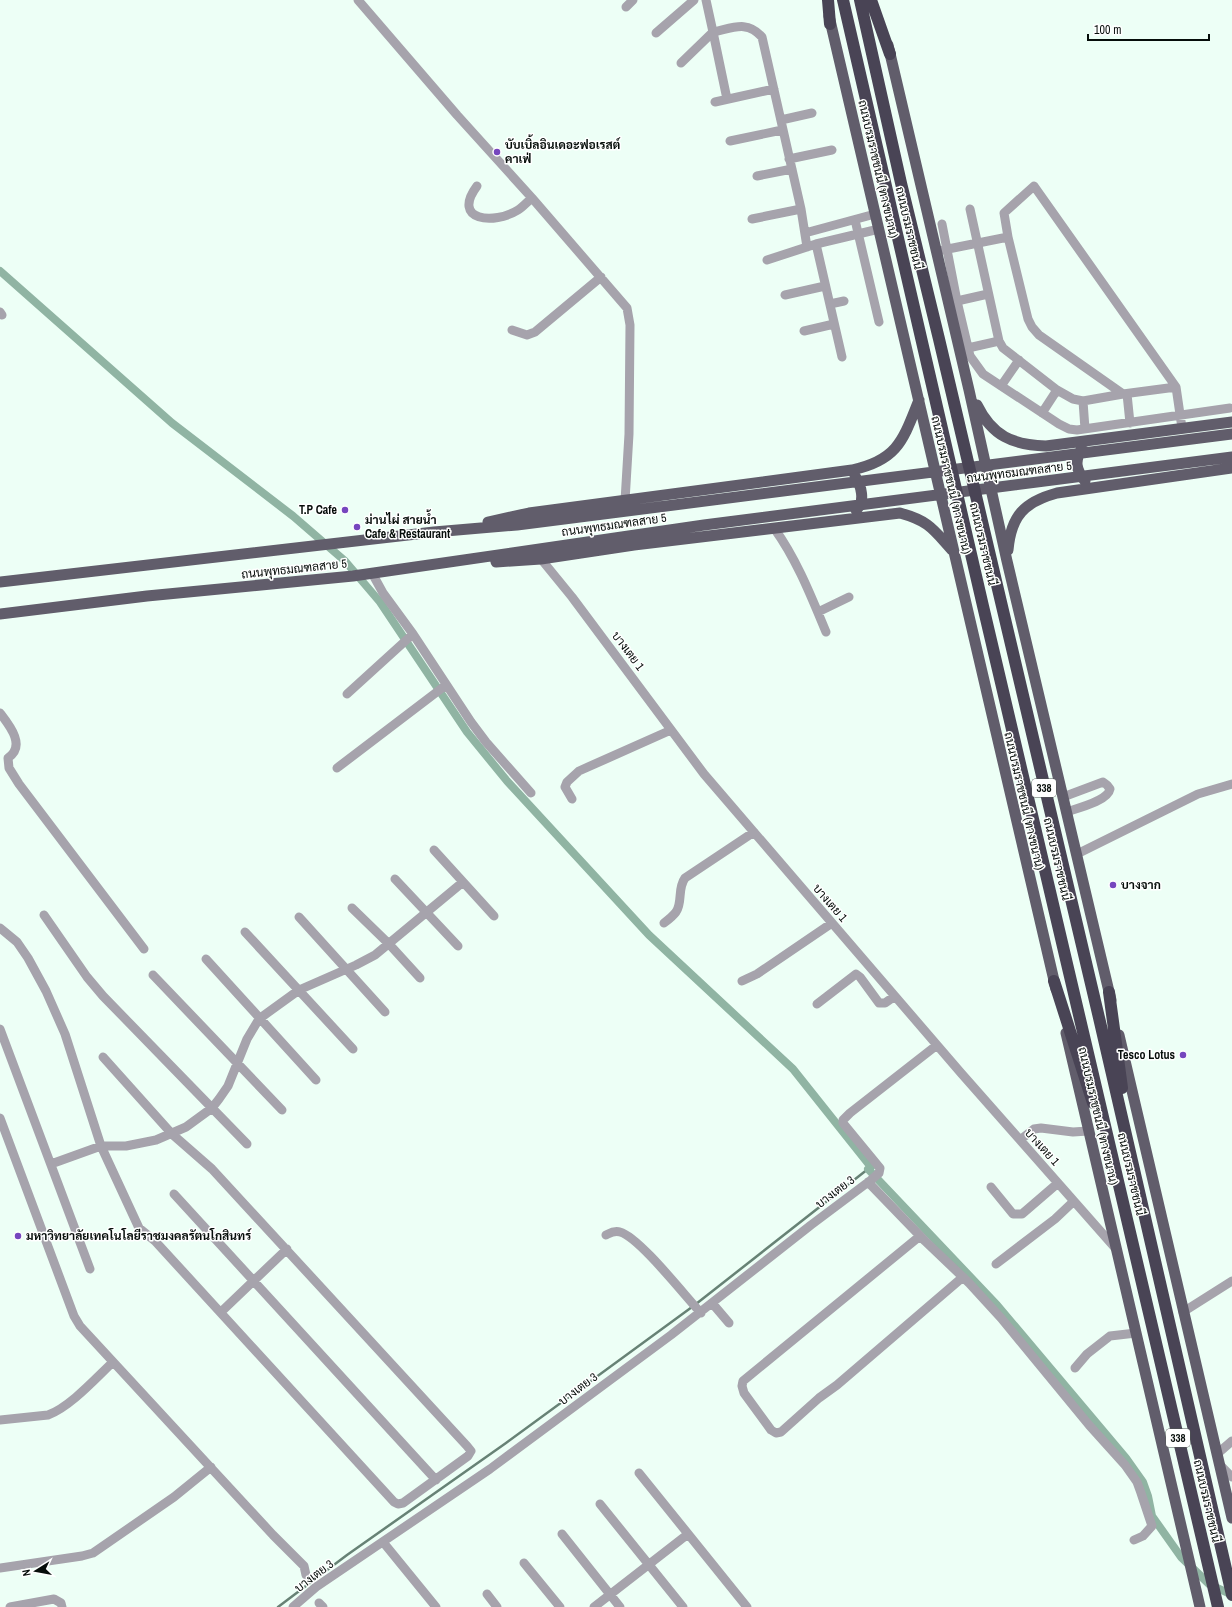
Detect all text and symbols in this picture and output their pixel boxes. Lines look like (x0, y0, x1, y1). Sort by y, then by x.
scale bar (1088, 16, 1209, 42)
text: 100 m (1094, 22, 1121, 38)
street label: ถนนบรมราชชนนี (ทางขนาน) (854, 98, 902, 240)
place label: บับเบิ้ลอินเดอะฟอเรสต์ คาเฟ่ (505, 134, 621, 167)
marker: บับเบิ้ลอินเดอะฟอเรสต์ คาเฟ่ (492, 147, 502, 157)
street label: ถนนบรมราชชนนี (892, 185, 926, 271)
street label: ถนนบรมราชชนนี (ทางขนาน) (927, 414, 975, 556)
street label: ถนนพุทธมณฑลสาย 5 (965, 458, 1073, 487)
street label: ถนนบรมราชชนนี (966, 501, 1000, 587)
place label: T.P Cafe (299, 502, 338, 518)
marker: T.P Cafe (340, 505, 350, 515)
place label: ม่านไผ่ สายน้ำ Cafe & Restaurant (365, 509, 451, 542)
street label: ถนนพุทธมณฑลสาย 5 (560, 510, 668, 541)
marker: ม่านไผ่ สายน้ำ Cafe & Restaurant (352, 522, 362, 532)
street label: ถนนพุทธมณฑลสาย 5 (240, 555, 348, 583)
street label: บางเตย 1 (608, 628, 648, 674)
street label: ถนนบรมราชชนนี (ทางขนาน) (1000, 730, 1048, 872)
road number: 338 (1032, 779, 1056, 797)
street label: ถนนบรมราชชนนี (1040, 816, 1074, 902)
place label: บางจาก (1121, 877, 1161, 893)
marker: บางจาก (1108, 880, 1118, 890)
street label: บางเตย 1 (809, 881, 851, 926)
street label: ถนนบรมราชชนนี (ทางขนาน) (1074, 1045, 1122, 1187)
place label: Tesco Lotus (1118, 1047, 1176, 1063)
marker: Tesco Lotus (1178, 1050, 1188, 1060)
street label: บางเตย 1 (1021, 1125, 1063, 1169)
street label: ถนนบรมราชชนนี (1114, 1131, 1148, 1217)
street label: บางเตย 3 (812, 1172, 858, 1212)
place label: มหาวิทยาลัยเทคโนโลยีราชมงคลรัตนโกสินทร์ (26, 1228, 252, 1244)
marker: มหาวิทยาลัยเทคโนโลยีราชมงคลรัตนโกสินทร์ (13, 1231, 23, 1241)
street label: บางเตย 3 (555, 1369, 601, 1409)
road number: 338 (1166, 1429, 1190, 1447)
street label: ถนนบรมราชชนนี (1190, 1458, 1224, 1544)
north arrow (16, 1551, 56, 1591)
street label: บางเตย 3 (291, 1556, 337, 1596)
text: N (19, 1568, 34, 1577)

